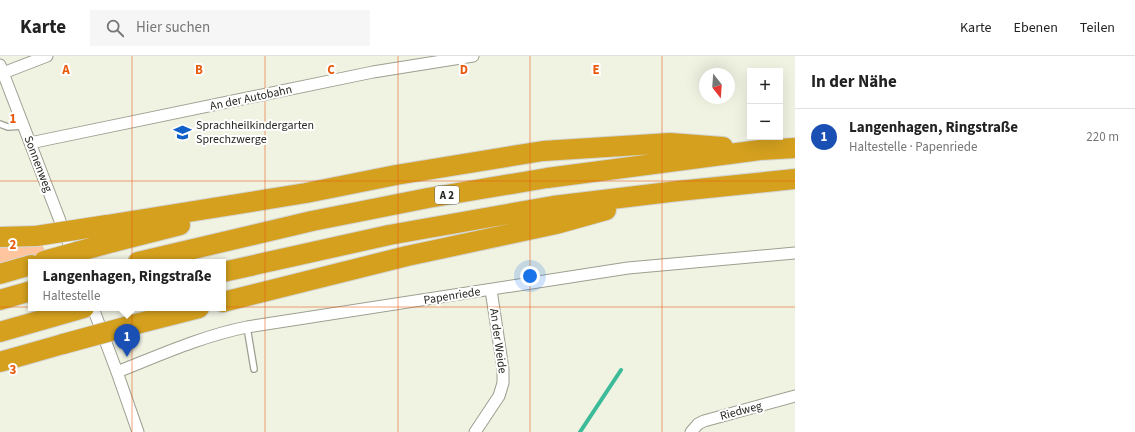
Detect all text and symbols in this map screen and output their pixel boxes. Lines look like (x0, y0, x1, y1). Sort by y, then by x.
search box (90, 10, 370, 46)
text: Karte (20, 14, 66, 41)
icon: search (104, 17, 126, 39)
text: Hier suchen (136, 17, 210, 38)
text: Karte (960, 18, 992, 38)
text: Ebenen (1014, 18, 1058, 38)
text: Teilen (1080, 18, 1115, 38)
text: A (61, 61, 70, 79)
text: B (195, 61, 203, 79)
text: C (327, 61, 335, 79)
text: D (460, 61, 468, 79)
text: E (592, 61, 600, 79)
north arrow (699, 68, 735, 104)
map controls (747, 68, 783, 140)
button: + (747, 68, 783, 104)
text: In der Nähe (811, 70, 897, 94)
street label: An der Autobahn (208, 81, 294, 115)
button: − (747, 104, 783, 140)
text: 1 (10, 110, 17, 128)
place label: Sprachheilkindergarten Sprechzwerge (196, 117, 314, 148)
text: Langenhagen, Ringstraße (849, 117, 1018, 138)
school or university icon: Sprachheilkindergarten Sprechzwerge (173, 122, 193, 142)
text: 1 (821, 128, 827, 146)
text: 220 m (1086, 128, 1119, 146)
street label: Sonnenweg (19, 133, 57, 195)
text: Haltestelle · Papenriede (849, 138, 977, 156)
road number: A 2 (435, 186, 459, 204)
text: 2 (10, 236, 17, 254)
popup (28, 259, 226, 311)
text: Langenhagen, Ringstraße (42, 266, 212, 287)
your location (520, 266, 540, 286)
street label: Papenriede (422, 283, 482, 309)
text: Haltestelle (42, 287, 100, 305)
street label: An der Weide (485, 307, 511, 375)
pin: 1 (114, 324, 140, 357)
text: 3 (10, 361, 17, 379)
street label: Riedweg (718, 397, 764, 425)

